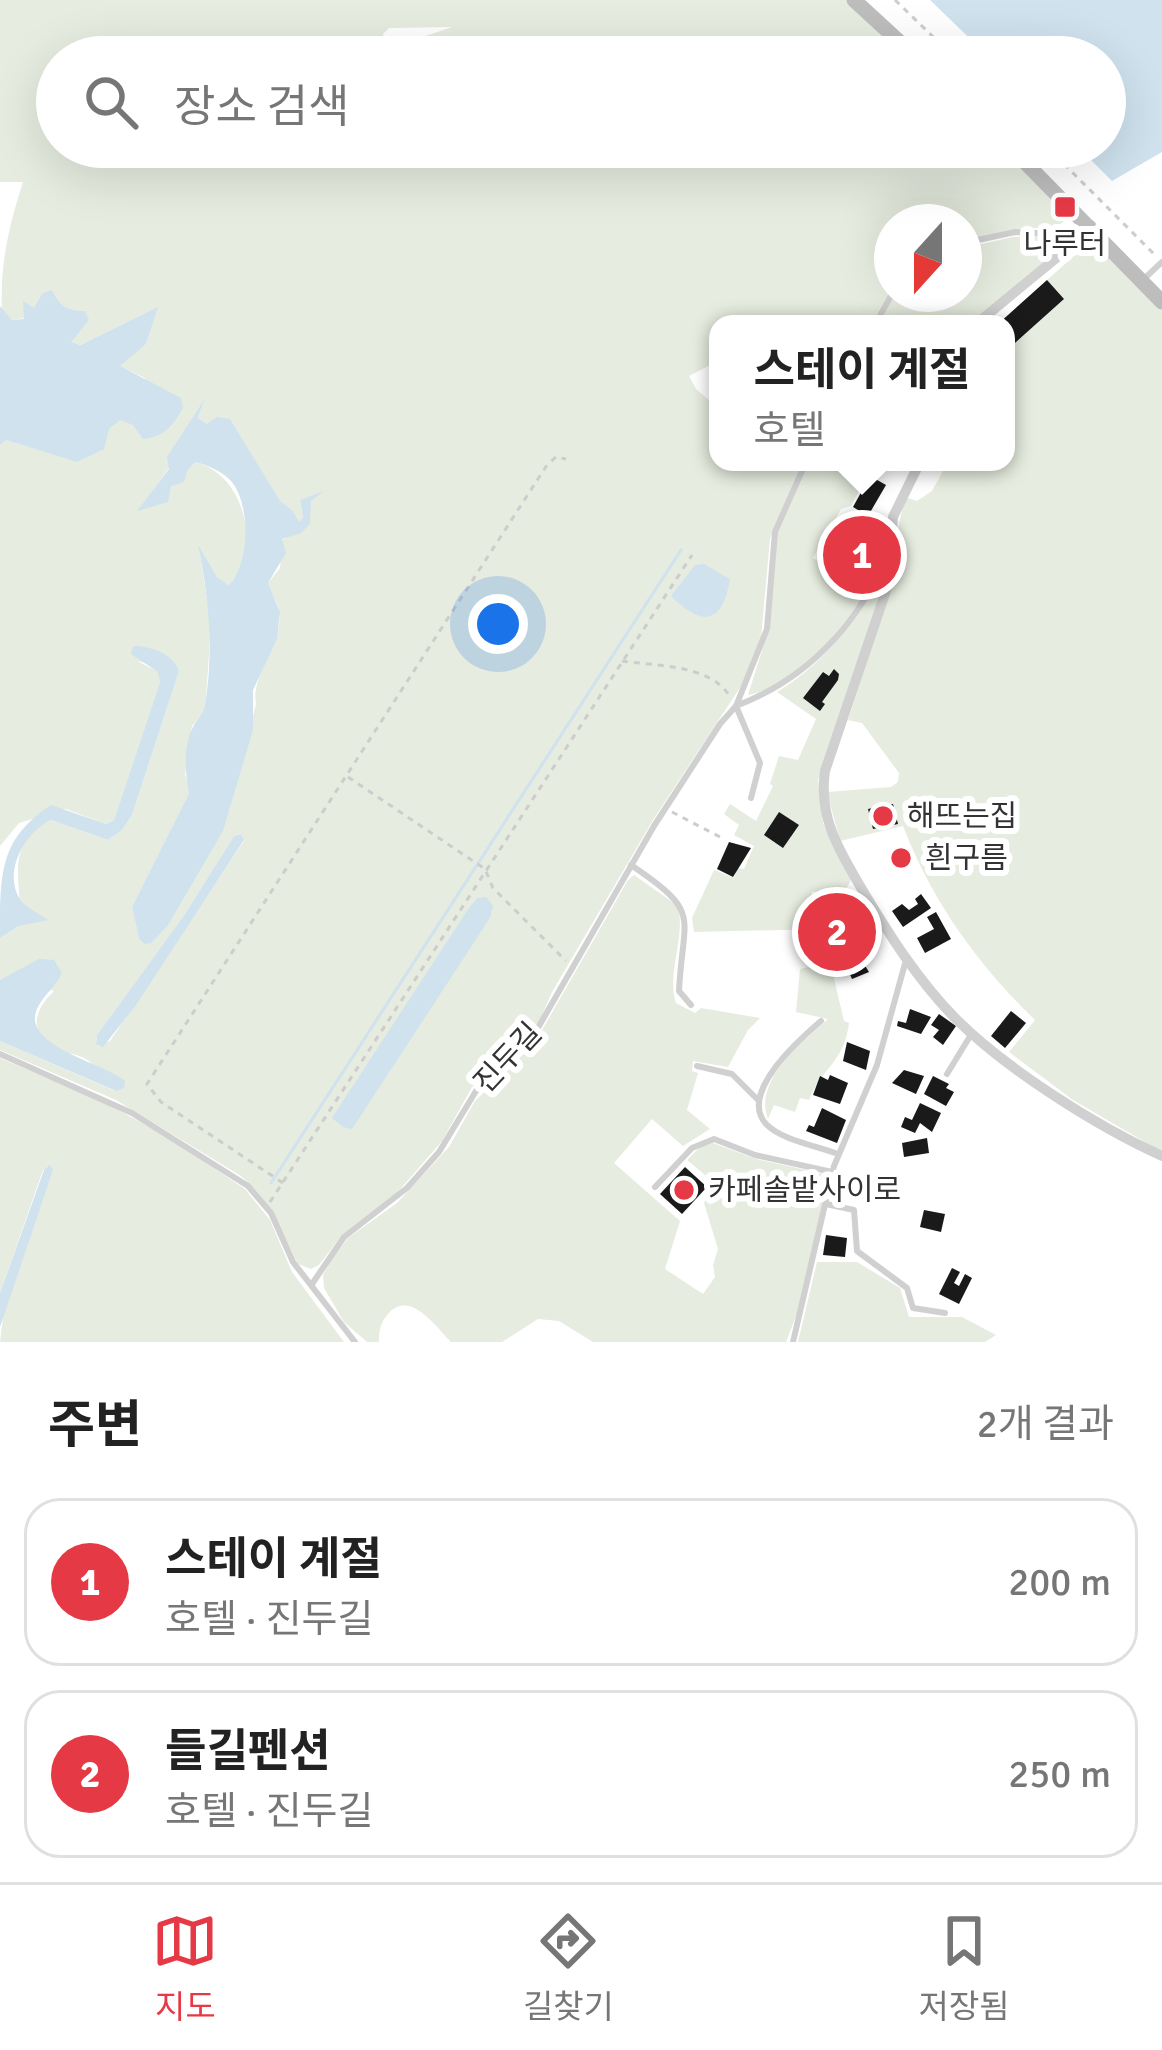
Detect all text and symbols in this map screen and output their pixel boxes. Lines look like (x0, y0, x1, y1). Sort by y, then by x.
search box (36, 36, 1126, 168)
icon: search (78, 69, 144, 135)
text: 장소 검색 (174, 80, 350, 135)
marker: 나루터 (1052, 194, 1078, 220)
north arrow (874, 204, 982, 312)
place label: 나루터 (1024, 226, 1106, 263)
popup (709, 315, 1015, 471)
text: 스테이 계절 (754, 343, 970, 398)
text: 호텔 (754, 406, 825, 454)
pin: 1 (823, 510, 901, 600)
your location (468, 594, 528, 654)
place label: 해뜨는집 (907, 798, 1017, 835)
marker: 해뜨는집 (870, 803, 896, 829)
place label: 흰구름 (925, 840, 1008, 877)
marker: 흰구름 (888, 845, 914, 871)
pin: 2 (798, 887, 876, 977)
street label: 진두길 (466, 1015, 550, 1101)
place label: 카페솔밭사이로 (708, 1172, 901, 1209)
marker: 카페솔밭사이로 (671, 1177, 697, 1203)
text: 주변 (48, 1394, 142, 1457)
text: 2개 결과 (977, 1400, 1114, 1448)
text: 스테이 계절 (165, 1532, 382, 1587)
text: 1 (79, 1558, 101, 1606)
text: 200 m (1008, 1558, 1111, 1606)
text: 호텔 · 진두길 (165, 1595, 373, 1643)
text: 들길펜션 (165, 1724, 331, 1779)
text: 2 (79, 1750, 101, 1798)
text: 250 m (1008, 1750, 1111, 1798)
text: 호텔 · 진두길 (165, 1787, 373, 1835)
tab: 지도 (152, 1908, 218, 2028)
tab: 길찾기 (523, 1908, 614, 2028)
tab: 저장됨 (919, 1908, 1010, 2028)

